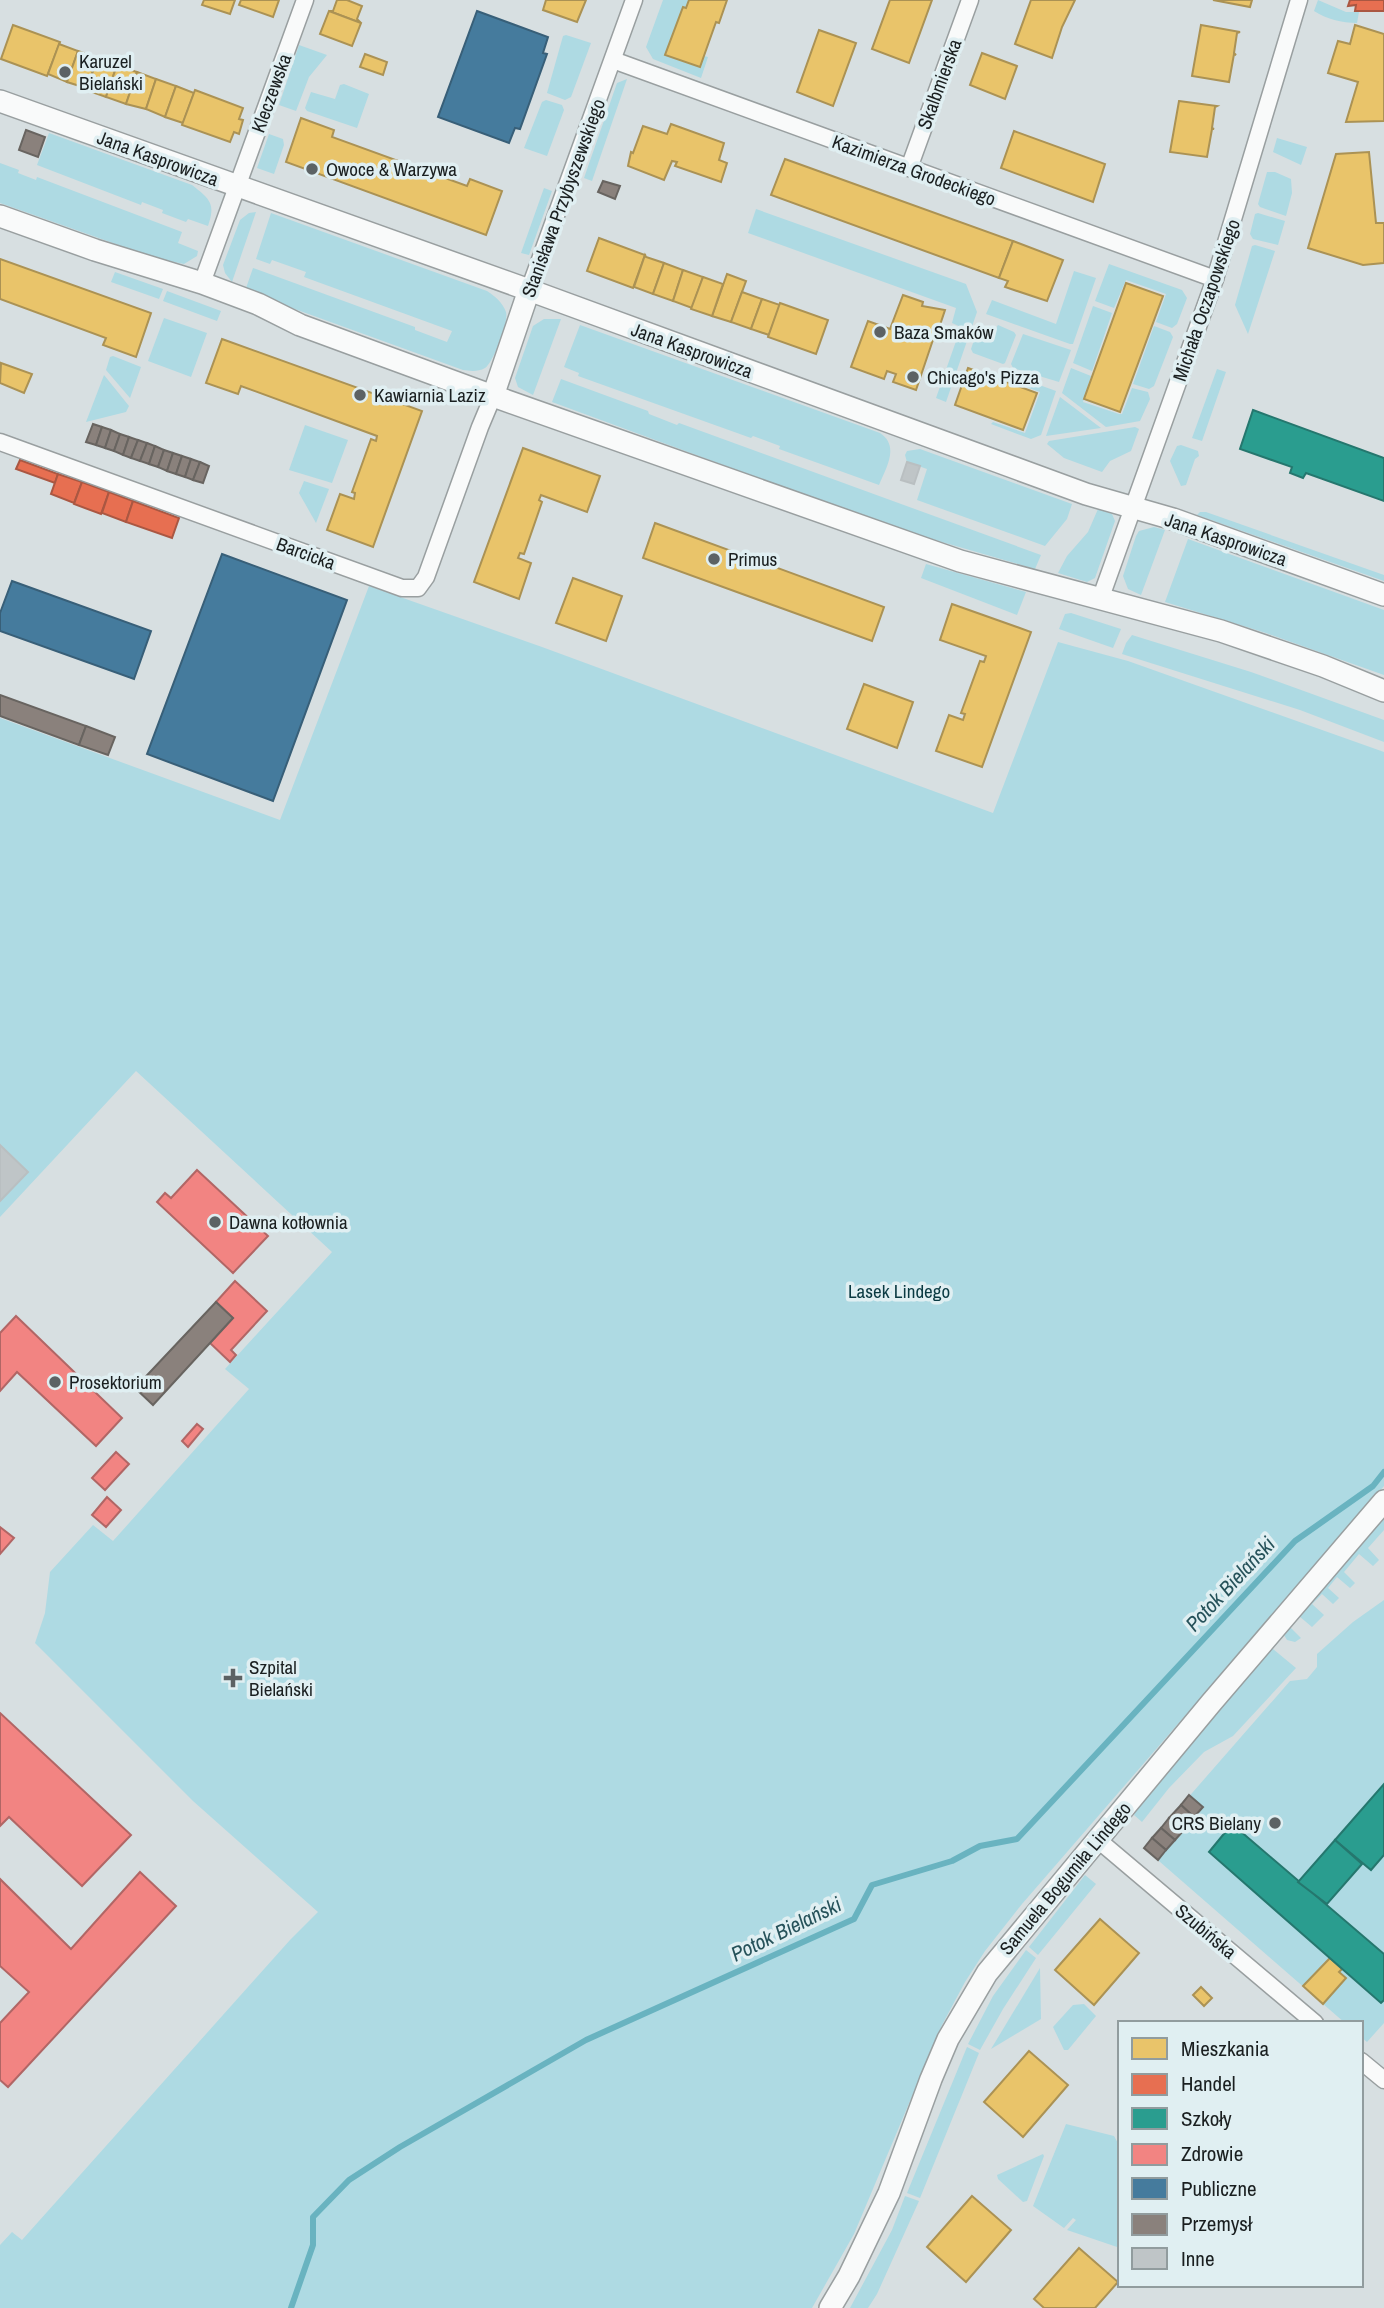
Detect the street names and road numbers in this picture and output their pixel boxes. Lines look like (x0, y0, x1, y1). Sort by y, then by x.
street label: Skalbmierska (911, 35, 967, 133)
street label: Kleczewska (245, 50, 297, 136)
street label: Stanisława Przybyszewskiego (515, 95, 611, 301)
street label: Jana Kasprowicza (94, 124, 223, 192)
street label: Kazimierza Grodeckiego (829, 128, 999, 212)
street label: Michała Oczapowskiego (1166, 216, 1246, 384)
street label: Jana Kasprowicza (628, 316, 757, 384)
street label: Jana Kasprowicza (1162, 506, 1291, 572)
street label: Barcicka (273, 530, 339, 576)
street label: Samuela Bogumiła Lindego (993, 1796, 1137, 1960)
street label: Szubińska (1170, 1898, 1242, 1965)

